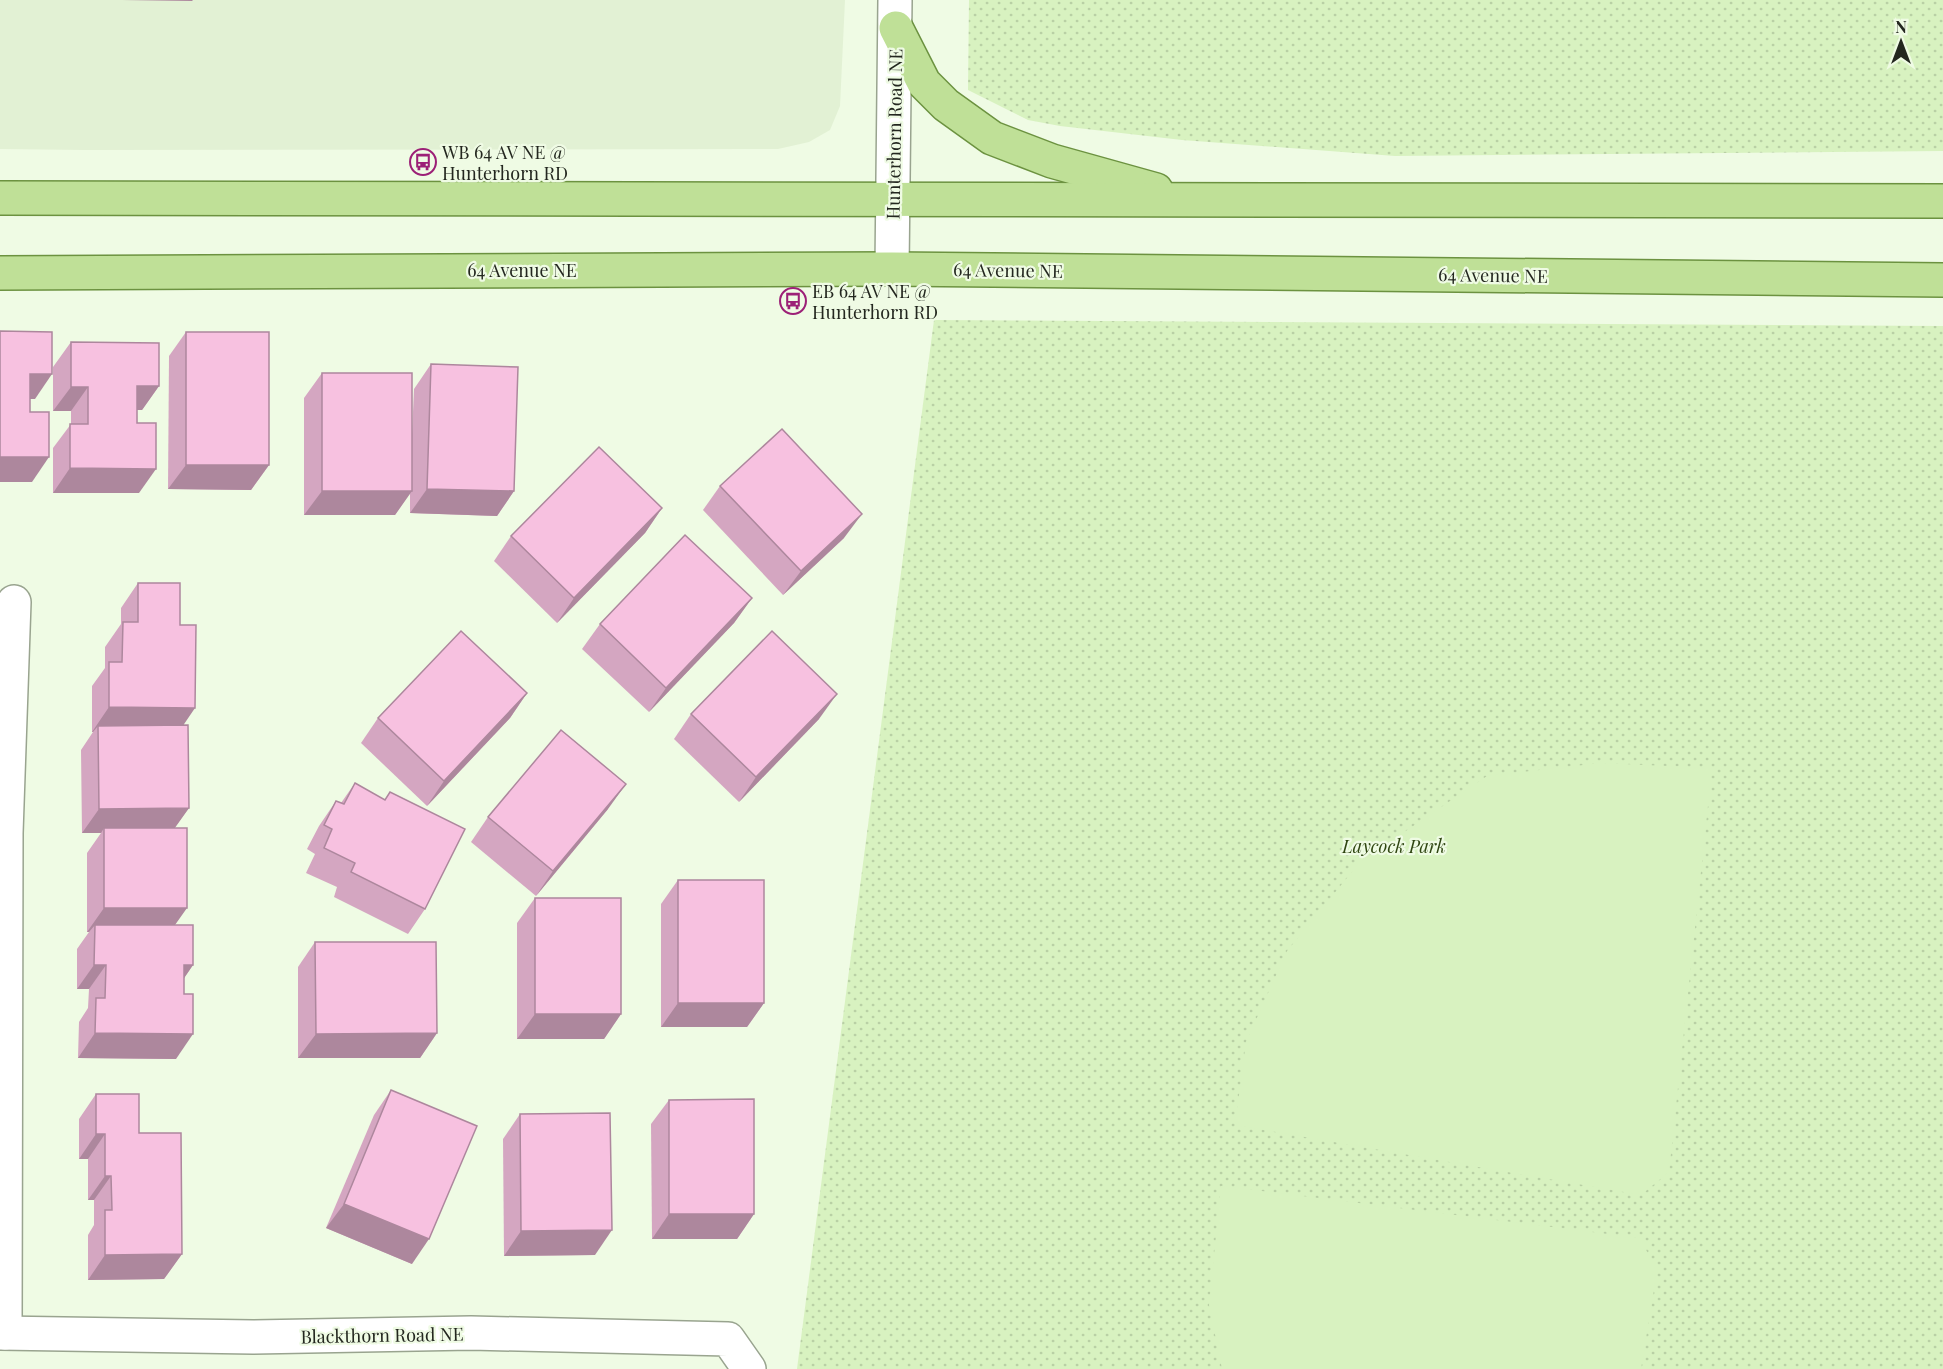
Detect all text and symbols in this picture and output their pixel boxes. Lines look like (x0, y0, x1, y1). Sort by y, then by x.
north arrow (1871, 12, 1931, 72)
text: N (1895, 16, 1907, 37)
street label: Hunterhorn Road NE (881, 48, 907, 219)
place label: WB 64 AV NE @ Hunterhorn RD (441, 140, 568, 185)
bus stop icon: WB 64 AV NE @ Hunterhorn RD (408, 147, 438, 177)
street label: 64 Avenue NE (953, 257, 1063, 283)
street label: 64 Avenue NE (467, 258, 577, 282)
street label: 64 Avenue NE (1438, 262, 1548, 288)
place label: EB 64 AV NE @ Hunterhorn RD (812, 279, 938, 324)
bus stop icon: EB 64 AV NE @ Hunterhorn RD (778, 286, 808, 316)
park label: Laycock Park (1341, 834, 1446, 858)
street label: Blackthorn Road NE (300, 1322, 464, 1348)

